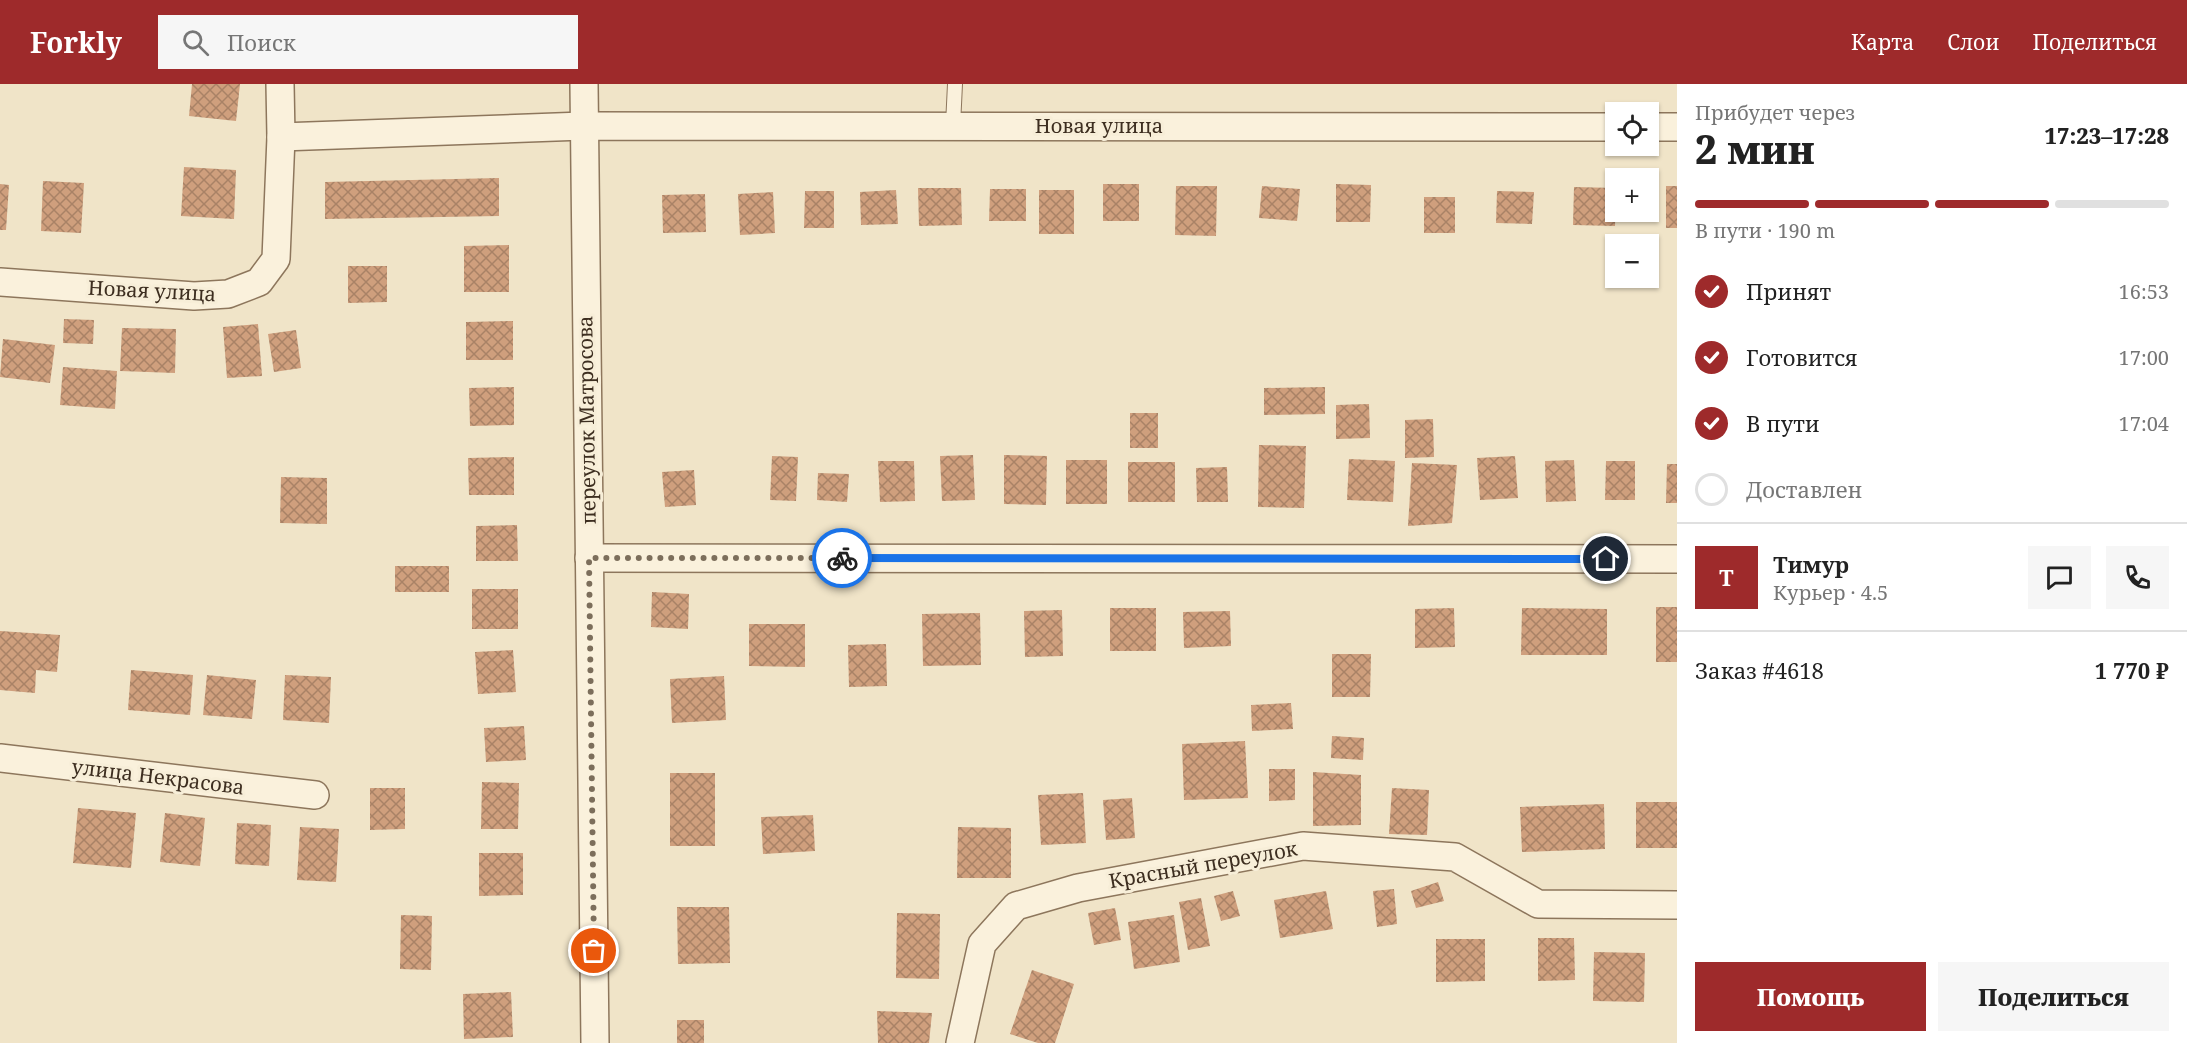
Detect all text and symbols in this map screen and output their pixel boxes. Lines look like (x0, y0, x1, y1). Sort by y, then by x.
search box (158, 15, 578, 69)
text: Forkly (30, 23, 122, 61)
icon: search (179, 26, 212, 59)
text: Поиск (227, 27, 296, 57)
text: Карта (1851, 28, 1914, 56)
text: Слои (1947, 28, 1999, 56)
text: Поделиться (2032, 28, 2157, 56)
text: Прибудет через (1695, 99, 1855, 126)
map controls (1605, 102, 1659, 288)
button: locate (1605, 102, 1659, 156)
street label: Новая улица (1035, 112, 1163, 139)
text: 17:23–17:28 (2045, 120, 2169, 150)
text: 2 мин (1695, 122, 1815, 175)
button: + (1605, 168, 1659, 222)
text: В пути · 190 m (1695, 217, 1835, 244)
button: − (1605, 234, 1659, 288)
street label: Новая улица (87, 274, 217, 307)
icon: check (1695, 275, 1728, 308)
text: Принят (1746, 276, 1831, 306)
text: 16:53 (2119, 278, 2169, 305)
street label: переулок Матросова (571, 315, 602, 525)
icon: check (1695, 341, 1728, 374)
text: Готовится (1746, 342, 1858, 372)
text: 17:00 (2119, 344, 2169, 371)
icon: check (1695, 407, 1728, 440)
text: В пути (1746, 408, 1820, 438)
text: 17:04 (2119, 410, 2169, 437)
text: Доставлен (1746, 474, 1862, 504)
courier (812, 528, 872, 588)
pin (1580, 533, 1631, 584)
icon: bike (826, 542, 859, 575)
icon: home (1589, 542, 1622, 575)
button: chat (2028, 546, 2091, 609)
button: phone (2106, 546, 2169, 609)
text: Тимур (1773, 549, 1849, 579)
text: Т (1719, 562, 1734, 592)
text: Курьер · 4.5 (1773, 579, 1888, 606)
text: Заказ #4618 (1695, 655, 1824, 685)
text: 1 770 ₽ (2095, 655, 2169, 685)
street label: улица Некрасова (70, 753, 246, 800)
street label: Красный переулок (1107, 835, 1299, 894)
pin (568, 925, 619, 976)
icon: bag (577, 934, 610, 967)
button: Помощь (1695, 962, 1926, 1031)
button: Поделиться (1938, 962, 2169, 1031)

